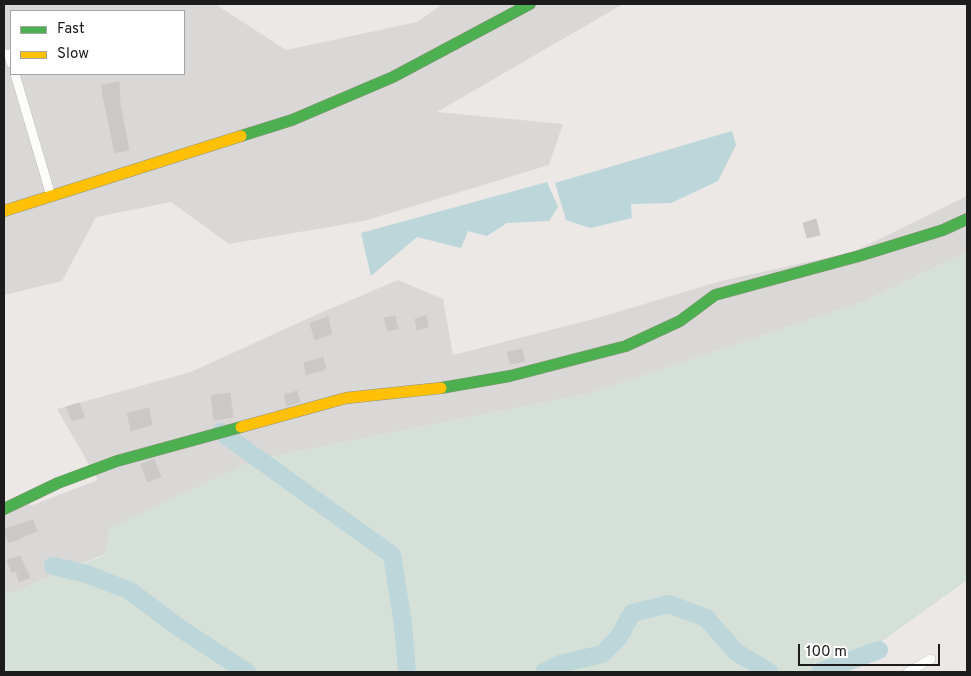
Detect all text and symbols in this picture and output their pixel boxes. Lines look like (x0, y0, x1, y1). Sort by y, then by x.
legend (10, 10, 185, 75)
text: Fast (57, 20, 85, 39)
text: Slow (57, 45, 89, 64)
scale bar (801, 634, 944, 666)
text: 100 m (806, 643, 847, 662)

